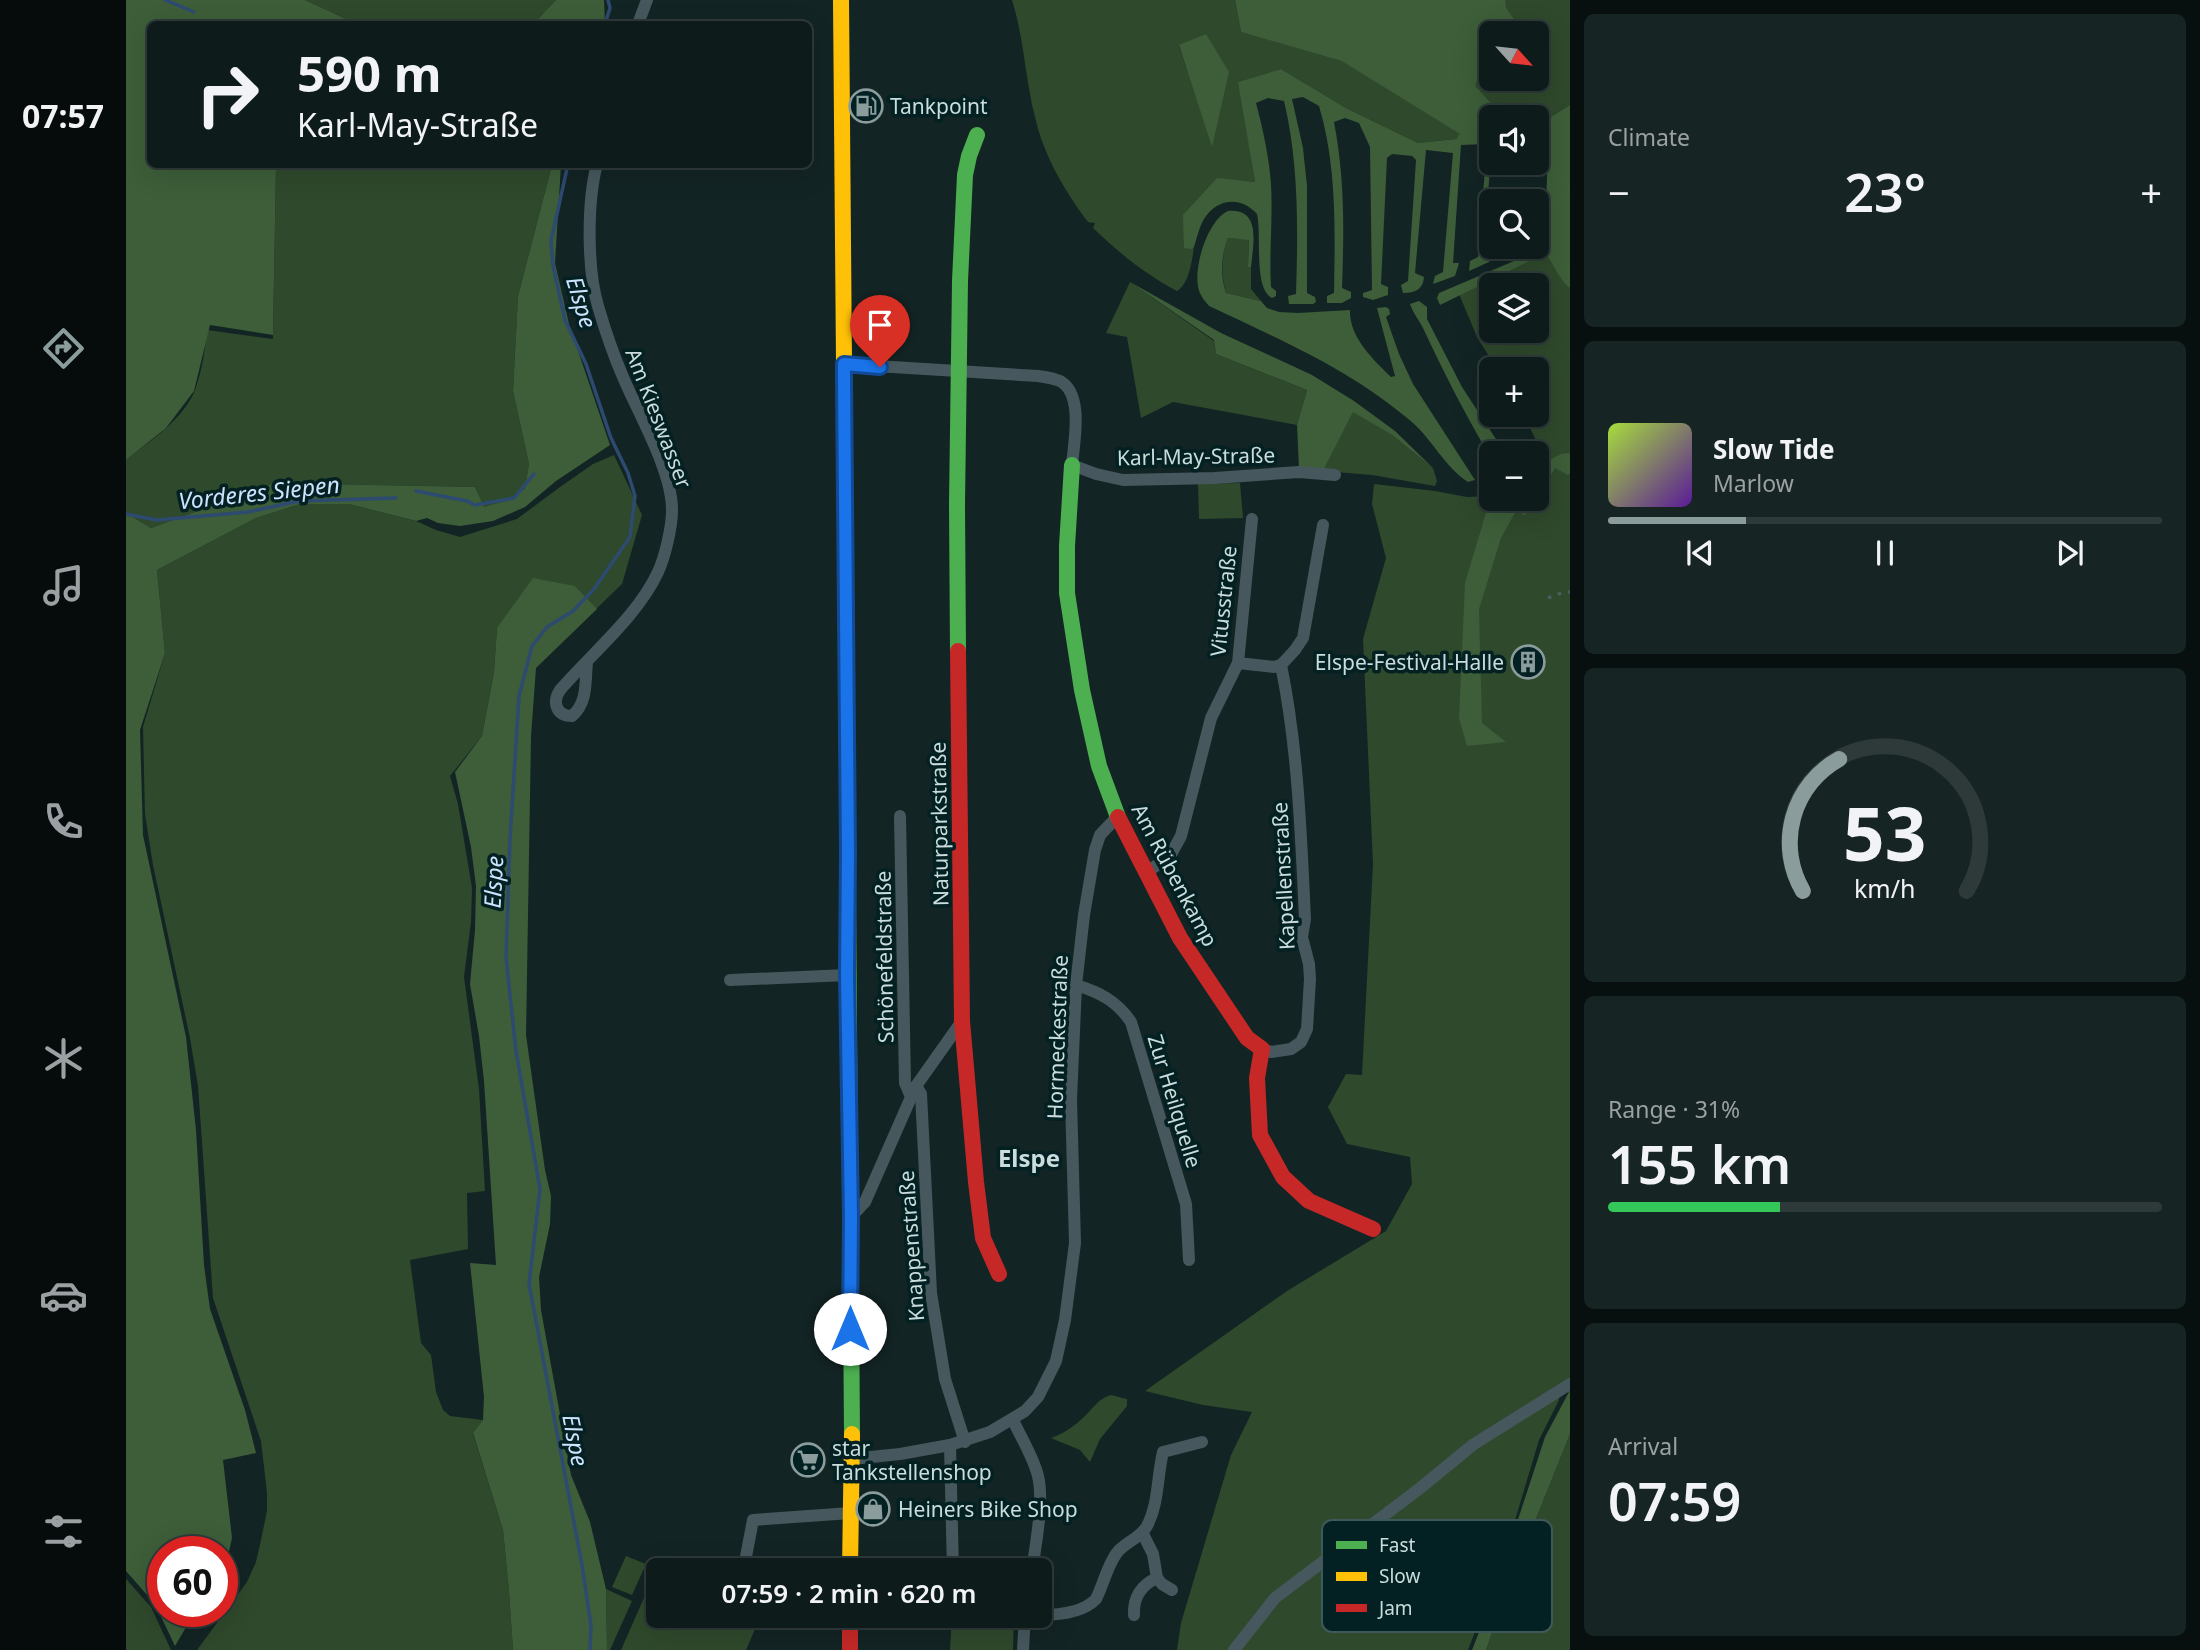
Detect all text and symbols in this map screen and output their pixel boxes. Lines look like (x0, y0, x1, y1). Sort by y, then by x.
north arrow (1479, 21, 1549, 91)
map controls (1479, 21, 1549, 511)
text: 590 m (297, 40, 442, 106)
icon: right (182, 49, 273, 140)
fuel station icon: Tankpoint (847, 87, 885, 125)
place label: Tankpoint (890, 92, 988, 120)
text: 07:57 (22, 94, 104, 137)
text: Karl-May-Straße (297, 103, 538, 146)
button: sound (1479, 105, 1549, 175)
text: Climate (1608, 121, 1690, 153)
text: 23° (1844, 156, 1926, 227)
text: − (1608, 166, 1630, 218)
text: + (2140, 166, 2162, 218)
button: search (1479, 189, 1549, 259)
water label: Elspe (559, 272, 605, 332)
button: layers (1479, 273, 1549, 343)
pin (850, 295, 910, 367)
icon: arrive (861, 306, 899, 344)
icon: directions (39, 324, 88, 373)
street label: Am Kieswasser (619, 344, 699, 492)
button: + (1479, 357, 1549, 427)
text: Slow Tide (1713, 431, 1835, 467)
street label: Karl-May-Straße (1117, 441, 1275, 471)
button: − (1479, 441, 1549, 511)
text: Marlow (1713, 467, 1794, 499)
water label: Vorderes Siepen (177, 468, 341, 516)
icon: previous (1681, 534, 1719, 572)
icon: pause (1866, 534, 1904, 572)
icon: next (2051, 534, 2089, 572)
street label: Vitusstraße (1203, 544, 1243, 658)
icon: music (39, 561, 88, 610)
building icon: Elspe-Festival-Halle (1509, 643, 1547, 681)
place label: Elspe-Festival-Halle (1315, 648, 1504, 676)
street label: Naturparkstraße (924, 742, 954, 906)
text: 53 (1843, 783, 1927, 882)
icon: phone (39, 797, 88, 846)
street label: Am Rübenkamp (1126, 799, 1224, 951)
street label: Kapellenstraße (1265, 801, 1301, 951)
water label: Elspe (476, 855, 510, 909)
street label: Schönefeldstraße (868, 871, 900, 1043)
text: km/h (1854, 871, 1916, 905)
street label: Hormeckestraße (1040, 954, 1074, 1120)
street label: Zur Heilquelle (1141, 1031, 1209, 1171)
icon: climate (39, 1034, 88, 1083)
text: Range · 31% (1608, 1093, 1740, 1125)
text: 155 km (1608, 1128, 1791, 1199)
district label: Elspe (998, 1141, 1060, 1174)
street label: Knappenstraße (892, 1170, 930, 1322)
icon: car (39, 1271, 88, 1320)
position arrow (813, 1292, 887, 1366)
water label: Elspe (555, 1411, 597, 1469)
text: Arrival (1608, 1430, 1678, 1462)
place label: star Tankstellenshop (832, 1434, 992, 1486)
supermarket icon: star Tankstellenshop (789, 1441, 827, 1479)
text: 07:59 (1608, 1465, 1741, 1536)
shop icon: Heiners Bike Shop (854, 1490, 892, 1528)
place label: Heiners Bike Shop (898, 1495, 1078, 1523)
icon: filters (39, 1507, 88, 1556)
legend (1322, 1520, 1552, 1632)
text: Fast (1379, 1532, 1416, 1558)
speed limit sign: 60 (147, 1536, 238, 1627)
text: Slow (1379, 1563, 1420, 1589)
text: 07:59 · 2 min · 620 m (722, 1575, 976, 1611)
text: Jam (1377, 1595, 1413, 1621)

